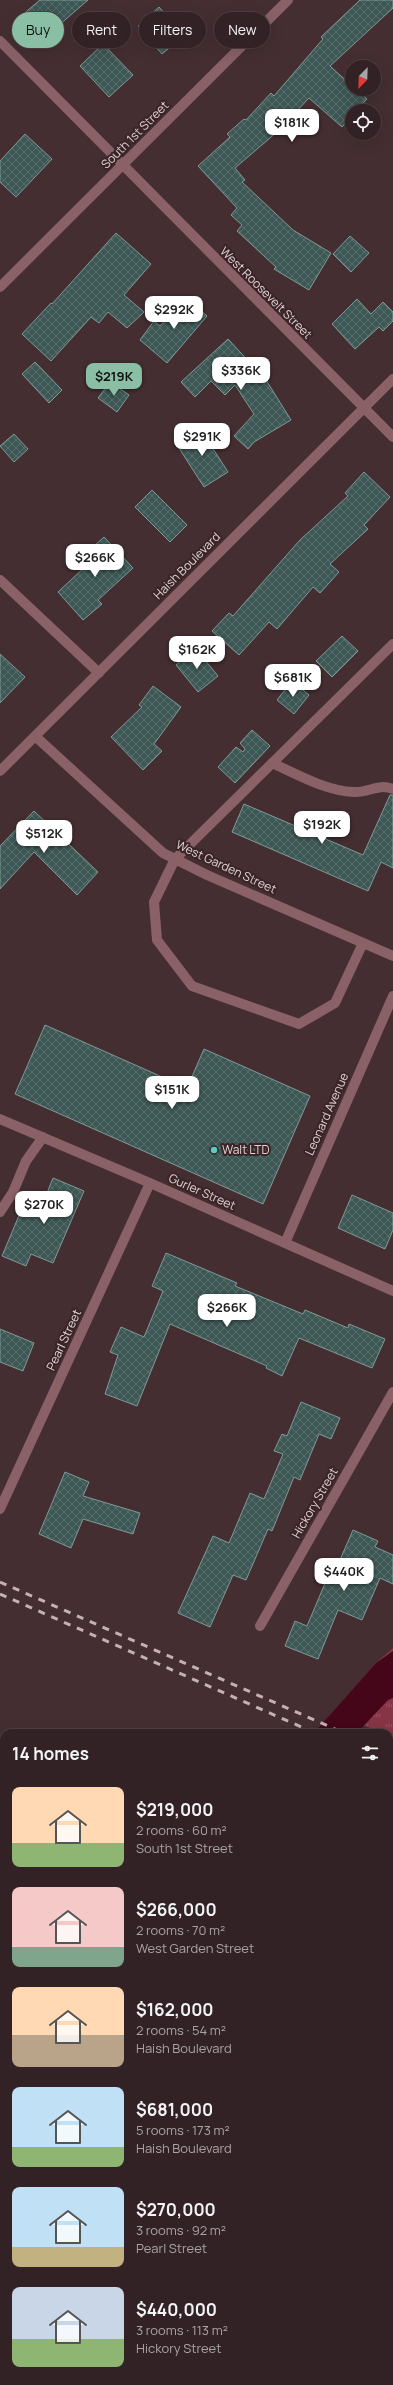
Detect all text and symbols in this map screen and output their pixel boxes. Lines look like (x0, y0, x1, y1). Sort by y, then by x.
chip: Buy (12, 12, 64, 48)
chip: Rent (72, 12, 131, 48)
chip: Filters (139, 12, 206, 48)
chip: New (214, 12, 270, 48)
north arrow (345, 60, 381, 96)
map controls (345, 60, 381, 140)
street label: South 1st Street (97, 97, 172, 172)
button: locate (345, 104, 381, 140)
pin: $181K (264, 109, 320, 143)
text: $181K (274, 113, 310, 131)
street label: West Roosevelt Street (217, 243, 316, 343)
pin: $292K (146, 296, 202, 330)
text: $292K (154, 300, 194, 318)
pin: $336K (213, 357, 269, 391)
text: $336K (221, 361, 261, 379)
pin: $219K (86, 363, 142, 397)
text: $219K (95, 367, 133, 385)
pin: $291K (174, 423, 230, 457)
text: $291K (183, 427, 221, 445)
street label: Haish Boulevard (149, 528, 224, 603)
pin: $266K (67, 544, 123, 578)
text: $266K (75, 548, 115, 566)
pin: $162K (169, 636, 225, 670)
text: $162K (178, 640, 216, 658)
pin: $681K (265, 664, 321, 698)
text: $681K (274, 668, 312, 686)
pin: $192K (294, 811, 350, 845)
text: $192K (303, 815, 341, 833)
pin: $512K (16, 820, 72, 854)
text: $512K (25, 824, 63, 842)
street label: West Garden Street (173, 836, 279, 897)
street label: Leonard Avenue (301, 1070, 352, 1158)
pin: $151K (144, 1076, 200, 1110)
text: $151K (154, 1080, 190, 1098)
place label: Walt LTD (222, 1141, 270, 1158)
marker: Walt LTD (209, 1145, 219, 1155)
street label: Gurler Street (166, 1169, 239, 1214)
pin: $270K (16, 1191, 72, 1225)
text: $270K (24, 1195, 64, 1213)
pin: $266K (199, 1294, 255, 1328)
text: $266K (207, 1298, 247, 1316)
street label: Pearl Street (42, 1306, 85, 1373)
street label: Hickory Street (288, 1464, 342, 1541)
pin: $440K (316, 1558, 372, 1592)
text: $440K (324, 1562, 364, 1580)
text: 14 homes (12, 1742, 89, 1765)
icon: filters (359, 1742, 381, 1764)
text: $219,000 (136, 1798, 213, 1821)
icon: home (44, 1803, 92, 1851)
text: 2 rooms · 60 m² (136, 1821, 227, 1839)
text: South 1st Street (136, 1839, 233, 1857)
text: $266,000 (136, 1898, 217, 1921)
icon: home (44, 1903, 92, 1951)
text: 2 rooms · 70 m² (136, 1921, 225, 1939)
text: West Garden Street (136, 1939, 254, 1957)
text: $162,000 (136, 1998, 214, 2021)
icon: home (44, 2003, 92, 2051)
text: 2 rooms · 54 m² (136, 2021, 226, 2039)
text: Haish Boulevard (136, 2039, 232, 2057)
text: $681,000 (136, 2098, 213, 2121)
icon: home (44, 2103, 92, 2151)
text: 5 rooms · 173 m² (136, 2121, 230, 2139)
text: Haish Boulevard (136, 2139, 232, 2157)
text: $270,000 (136, 2198, 216, 2221)
icon: home (44, 2203, 92, 2251)
text: 3 rooms · 92 m² (136, 2221, 226, 2239)
text: Pearl Street (136, 2239, 207, 2257)
text: $440,000 (136, 2298, 217, 2321)
icon: home (44, 2303, 92, 2351)
text: 3 rooms · 113 m² (136, 2321, 228, 2339)
text: Hickory Street (136, 2339, 221, 2357)

